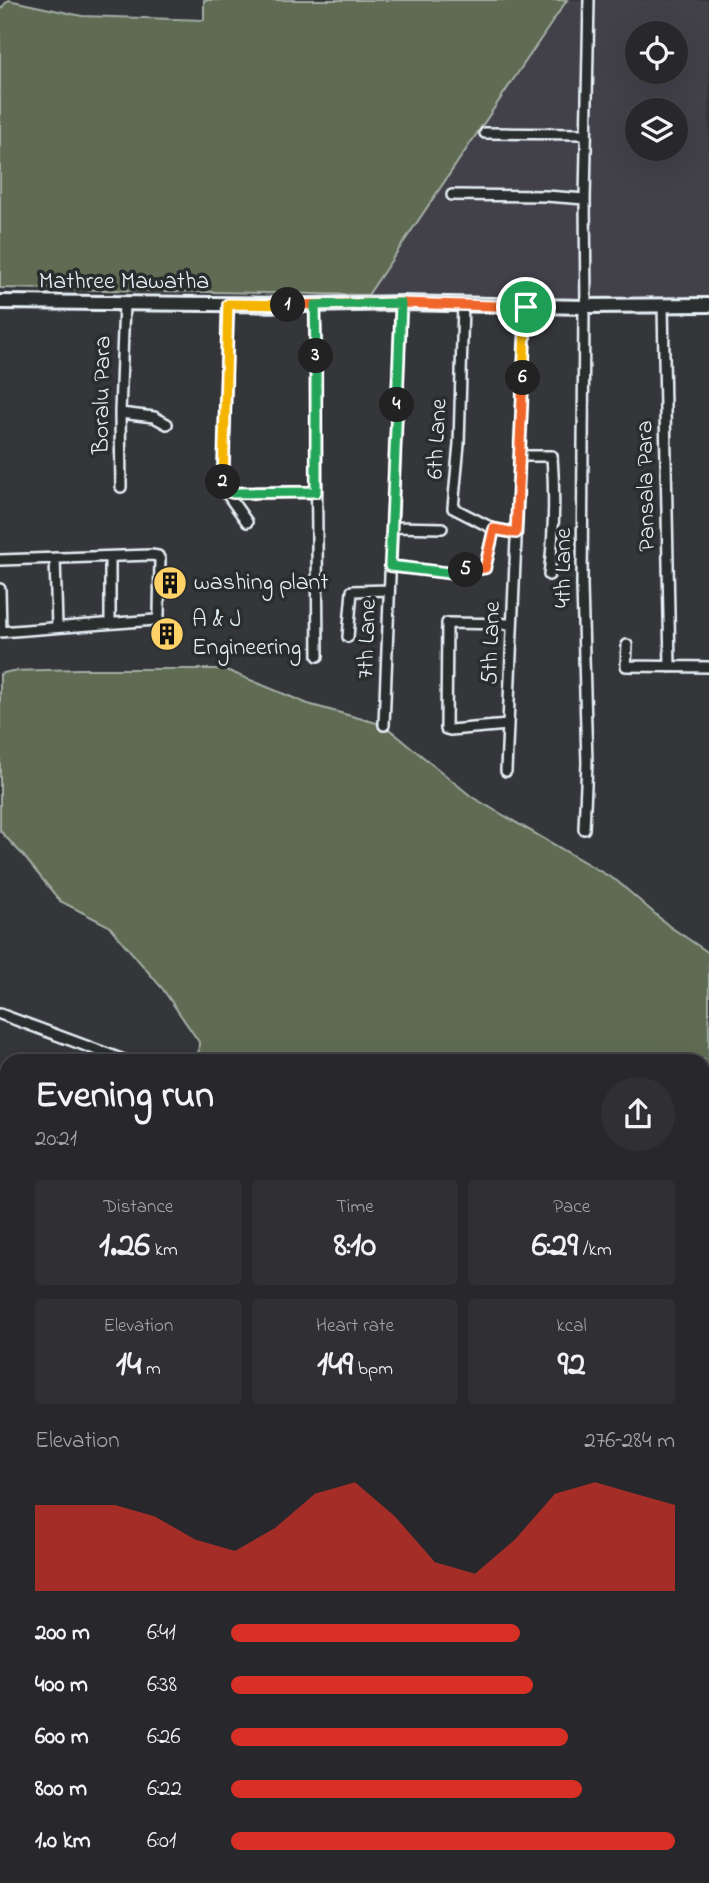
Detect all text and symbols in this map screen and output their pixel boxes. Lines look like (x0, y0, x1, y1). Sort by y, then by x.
map controls (625, 21, 688, 161)
button: locate (625, 21, 688, 84)
button: layers (625, 98, 688, 161)
street label: Mathree Mawatha (39, 265, 209, 300)
pin (496, 277, 556, 337)
pin: 1 (270, 288, 306, 322)
icon: arrive (507, 288, 545, 326)
text: 1 (284, 291, 291, 318)
street label: Boralu Para (84, 335, 122, 456)
pin: 3 (298, 338, 334, 374)
text: 3 (312, 342, 319, 369)
pin: 6 (505, 360, 540, 396)
text: 6 (518, 364, 527, 391)
pin: 4 (380, 388, 414, 422)
text: 4 (393, 391, 400, 418)
street label: 6th Lane (418, 398, 458, 480)
street label: Pansala Para (628, 420, 666, 552)
pin: 2 (206, 464, 241, 500)
text: 2 (218, 468, 227, 495)
street label: 4th Lane (547, 528, 582, 608)
pin: 5 (448, 552, 484, 588)
text: 5 (460, 556, 471, 583)
building icon: washing plant (151, 564, 189, 602)
place label: washing plant (194, 566, 329, 601)
street label: 7th Lane (349, 598, 387, 679)
street label: 5th Lane (473, 600, 511, 685)
place label: A & J Engineering (192, 603, 301, 666)
building icon: A & J Engineering (148, 615, 186, 653)
text: Evening run (35, 1069, 214, 1125)
button: share (601, 1077, 675, 1151)
text: 20:21 (35, 1123, 77, 1156)
text: Distance (103, 1194, 173, 1221)
text: Time (336, 1194, 374, 1221)
text: Pace (553, 1194, 590, 1221)
text: 1.26 (99, 1221, 150, 1272)
text: 8:10 (334, 1221, 376, 1272)
text: 6:29 (532, 1221, 578, 1272)
text: km (150, 1237, 178, 1264)
text: /km (578, 1237, 612, 1264)
text: Elevation (103, 1313, 173, 1340)
text: Heart rate (316, 1313, 394, 1340)
text: kcal (557, 1313, 587, 1340)
text: 14 (116, 1340, 141, 1391)
text: 149 (317, 1340, 353, 1391)
text: 92 (558, 1340, 586, 1391)
text: m (141, 1356, 161, 1383)
text: bpm (353, 1356, 393, 1383)
text: Elevation (35, 1425, 120, 1458)
text: 276–284 m (584, 1425, 675, 1458)
text: 200 m (35, 1617, 90, 1650)
text: 6:41 (147, 1617, 176, 1650)
text: 400 m (35, 1669, 88, 1702)
text: 6:38 (147, 1669, 177, 1702)
text: 600 m (35, 1721, 89, 1754)
text: 6:26 (147, 1721, 181, 1754)
text: 800 m (35, 1773, 87, 1806)
text: 6:22 (147, 1773, 182, 1806)
text: 1.0 km (35, 1825, 91, 1858)
text: 6:01 (147, 1825, 176, 1858)

